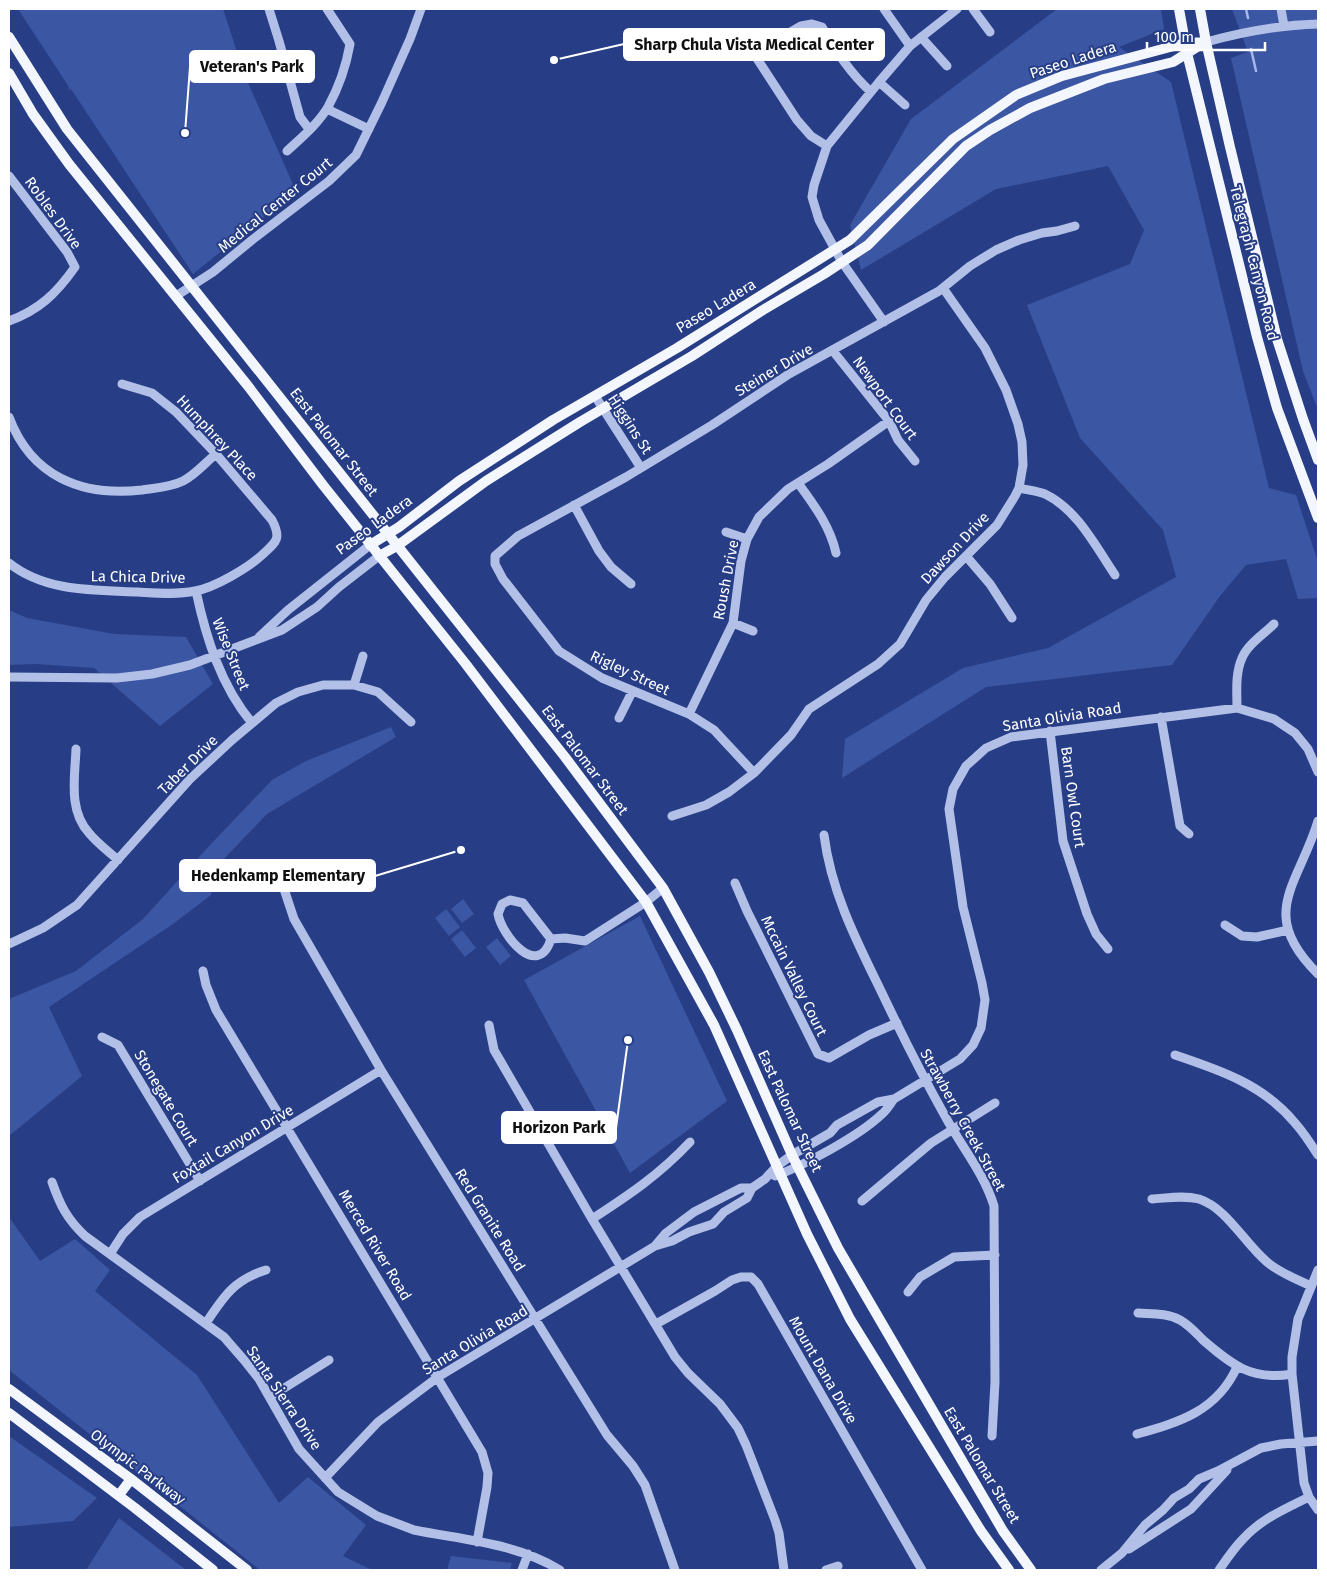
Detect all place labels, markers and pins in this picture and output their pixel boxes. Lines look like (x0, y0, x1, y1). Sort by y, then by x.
callout: Sharp Chula Vista Medical Center (624, 29, 884, 60)
callout: Veteran's Park (190, 51, 314, 82)
callout: Hedenkamp Elementary (180, 860, 375, 891)
callout: Horizon Park (502, 1112, 616, 1143)

